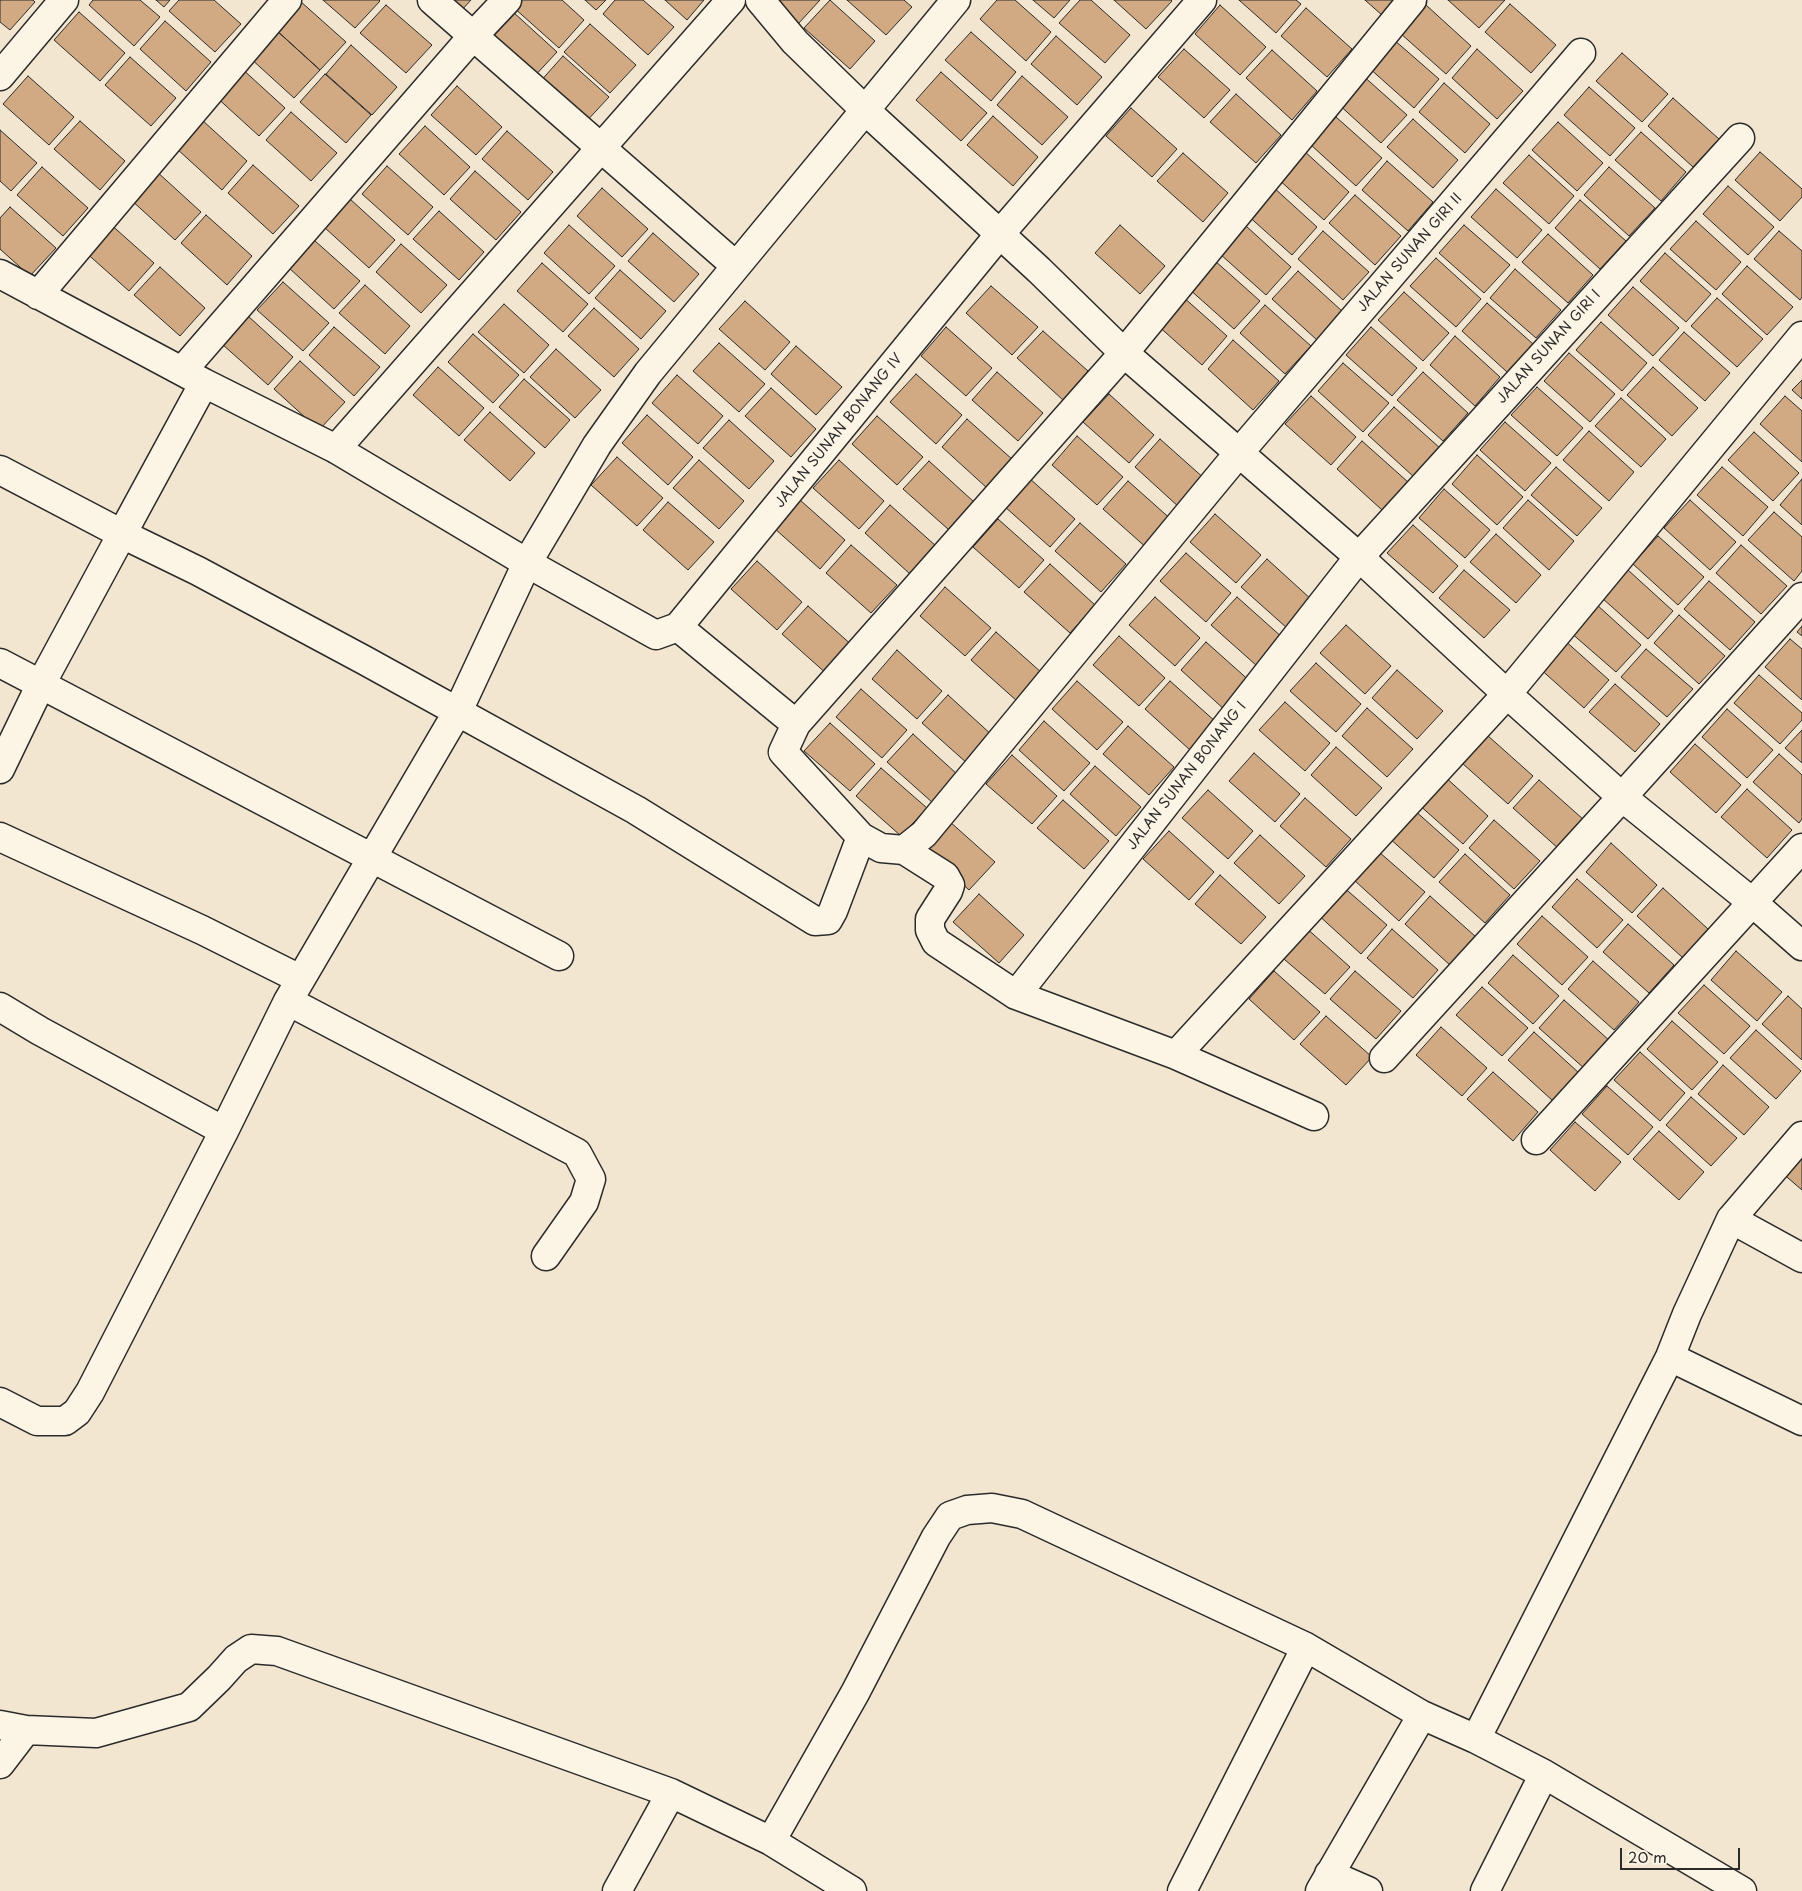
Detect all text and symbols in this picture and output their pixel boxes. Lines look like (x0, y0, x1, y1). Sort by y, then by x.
street label: JALAN SUNAN GIRI II (1354, 190, 1466, 316)
street label: JALAN SUNAN GIRI I (1493, 287, 1605, 407)
street label: JALAN SUNAN BONANG IV (772, 351, 906, 511)
street label: JALAN SUNAN BONANG I (1124, 698, 1250, 854)
scale bar (1622, 1838, 1742, 1870)
text: 20 m (1628, 1845, 1667, 1868)

